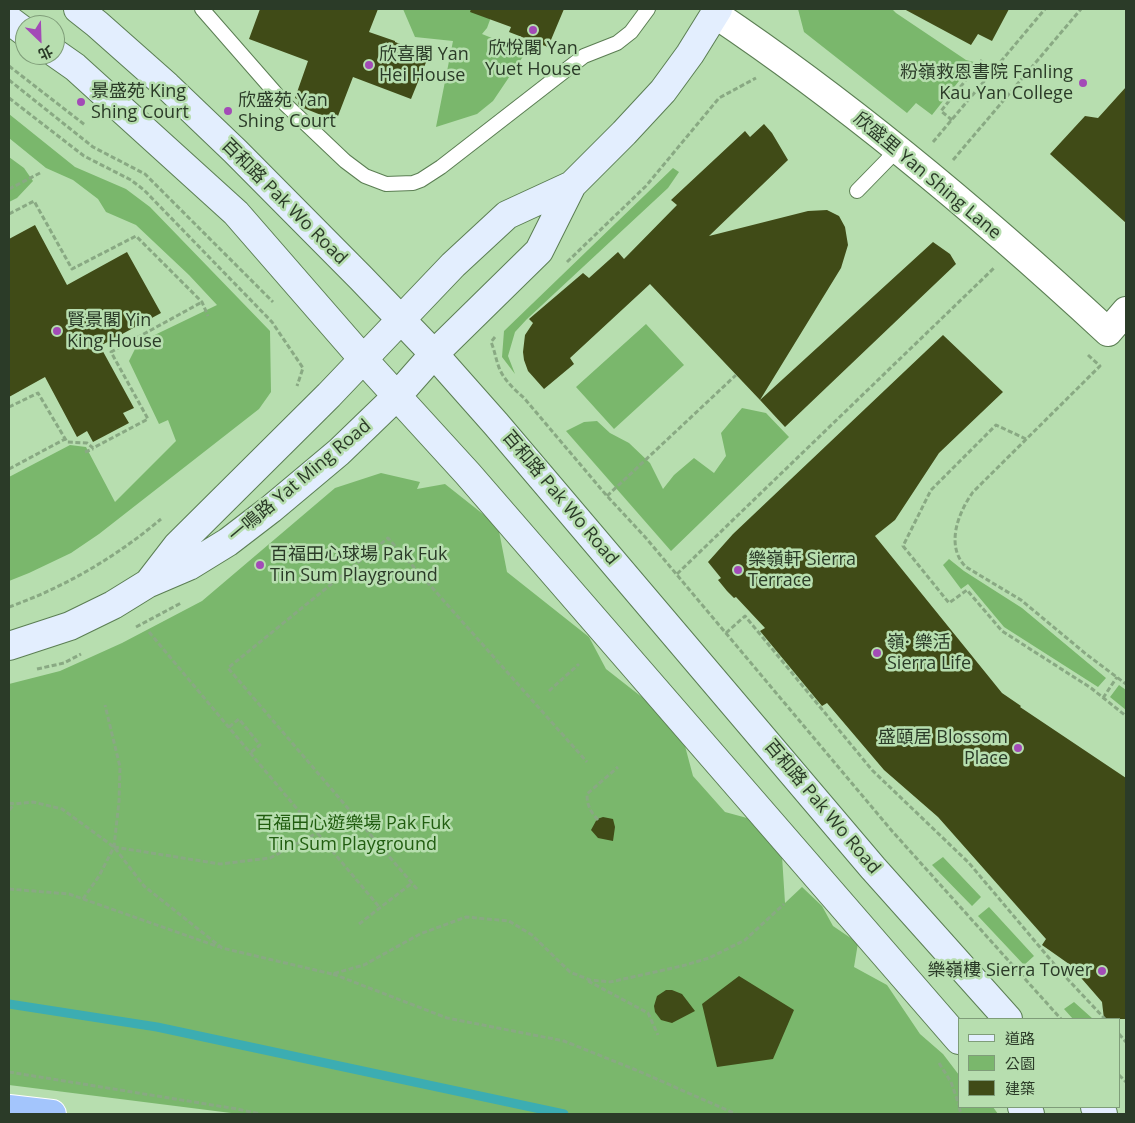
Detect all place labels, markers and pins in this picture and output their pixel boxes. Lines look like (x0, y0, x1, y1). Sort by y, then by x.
marker: 欣悅閣 Yan Yuet House (527, 24, 539, 36)
place label: 欣悅閣 Yan Yuet House (485, 38, 581, 80)
place label: 欣喜閣 Yan Hei House (379, 44, 469, 86)
marker: 欣喜閣 Yan Hei House (363, 59, 375, 71)
place label: 粉嶺救恩書院 Fanling Kau Yan College (900, 62, 1073, 104)
marker: 粉嶺救恩書院 Fanling Kau Yan College (1077, 77, 1089, 89)
place label: 景盛苑 King Shing Court (91, 81, 189, 124)
place label: 欣盛苑 Yan Shing Court (238, 90, 336, 132)
marker: 景盛苑 King Shing Court (75, 96, 87, 108)
marker: 欣盛苑 Yan Shing Court (222, 105, 234, 117)
place label: 賢景閣 Yin King House (67, 310, 162, 352)
marker: 賢景閣 Yin King House (51, 325, 63, 337)
place label: 百福田心球場 Pak Fuk Tin Sum Playground (270, 544, 447, 586)
place label: 樂嶺軒 Sierra Terrace (748, 549, 856, 592)
marker: 百福田心球場 Pak Fuk Tin Sum Playground (254, 559, 266, 571)
marker: 樂嶺軒 Sierra Terrace (732, 564, 744, 576)
place label: 嶺· 樂活 Sierra Life (887, 632, 971, 674)
marker: 嶺· 樂活 Sierra Life (871, 647, 883, 659)
place label: 盛頤居 Blossom Place (878, 727, 1008, 770)
marker: 盛頤居 Blossom Place (1012, 742, 1024, 754)
place label: 樂嶺樓 Sierra Tower (927, 960, 1092, 982)
marker: 樂嶺樓 Sierra Tower (1096, 965, 1108, 977)

